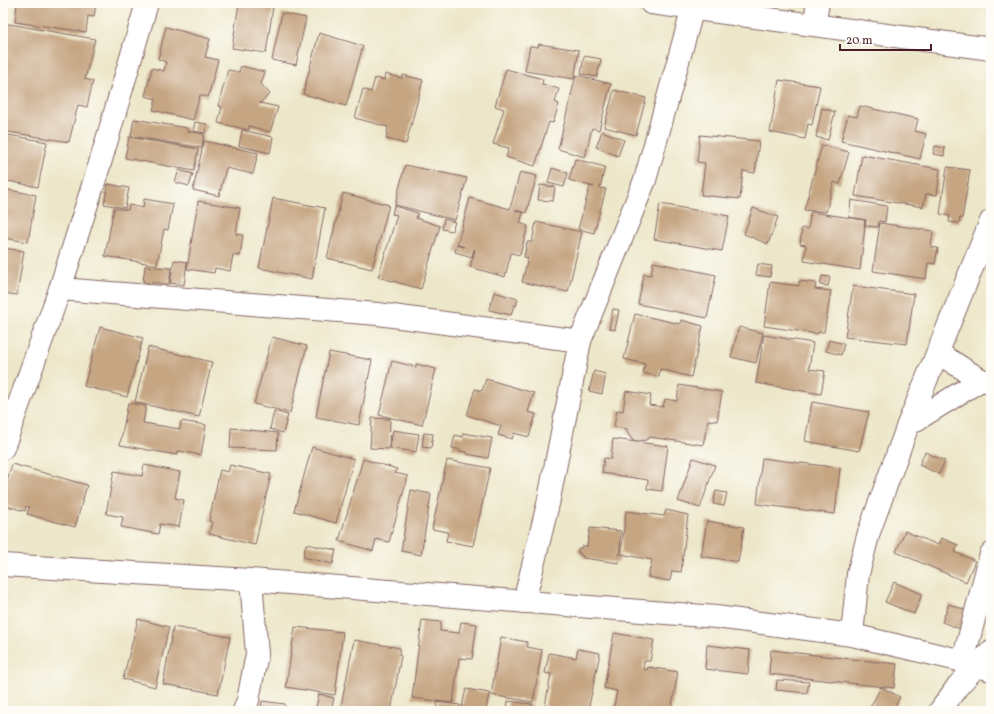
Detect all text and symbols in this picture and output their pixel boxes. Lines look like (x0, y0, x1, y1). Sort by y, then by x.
scale bar (840, 26, 931, 52)
text: 20 m (846, 33, 873, 49)

